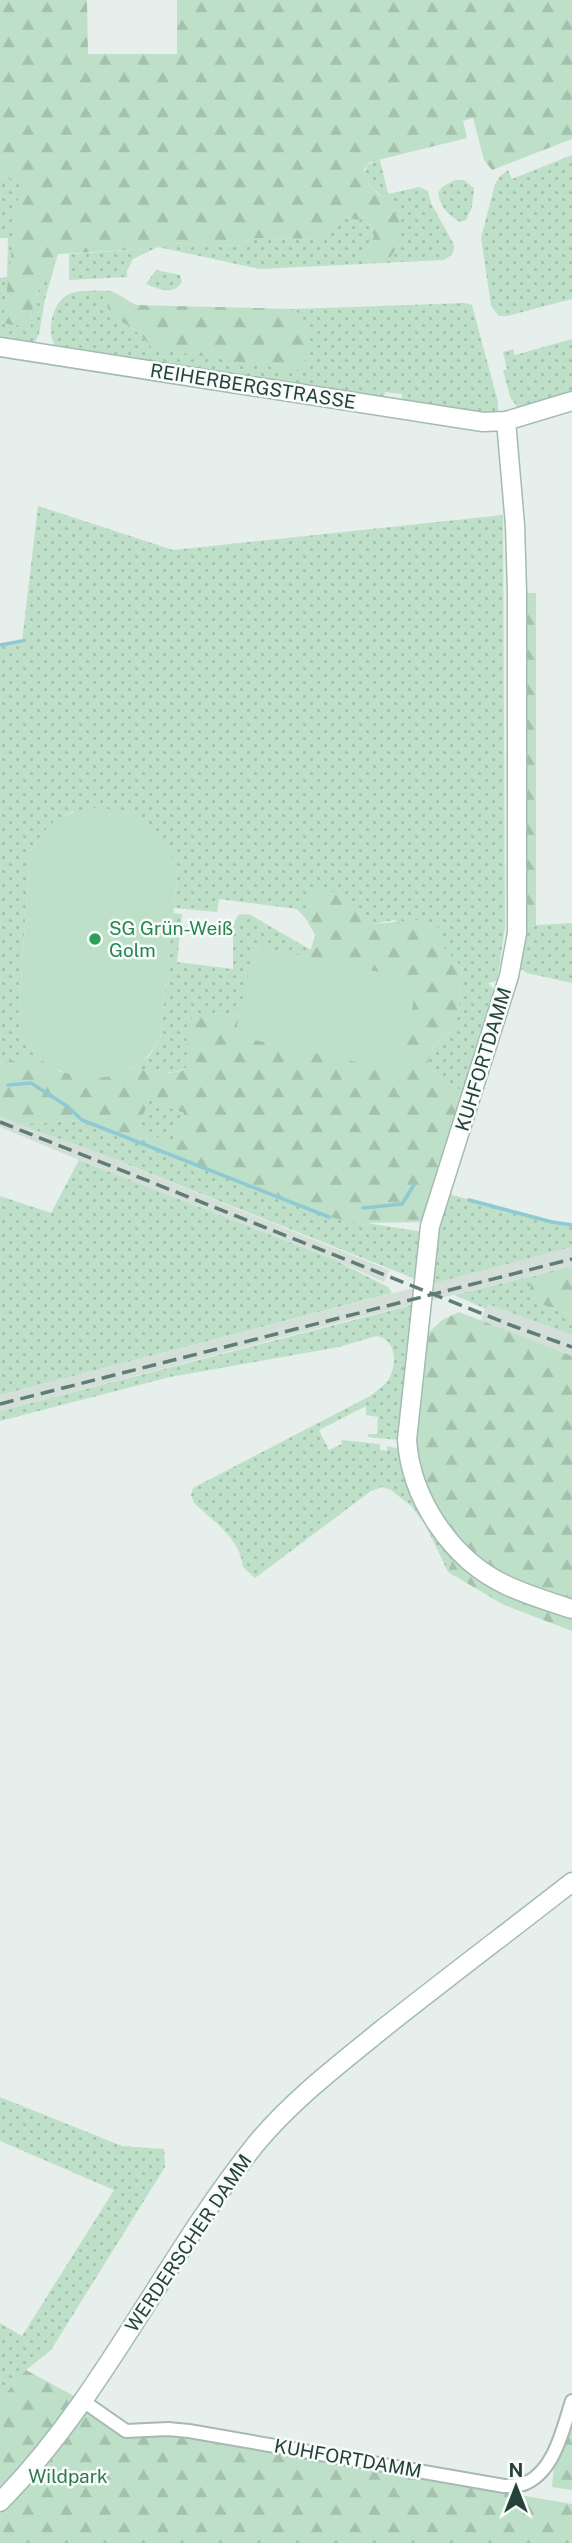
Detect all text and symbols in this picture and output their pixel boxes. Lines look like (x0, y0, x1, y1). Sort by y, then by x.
street label: REIHERBERGSTRASSE (149, 359, 357, 413)
place label: SG Grün-Weiß Golm (109, 917, 233, 961)
marker: SG Grün-Weiß Golm (87, 931, 103, 947)
street label: KUHFORTDAMM (451, 984, 515, 1134)
street label: WERDERSCHER DAMM (120, 2150, 256, 2336)
street label: KUHFORTDAMM (273, 2434, 423, 2482)
north arrow (481, 2452, 551, 2522)
text: N (509, 2459, 523, 2481)
park label: Wildpark (28, 2465, 108, 2487)

